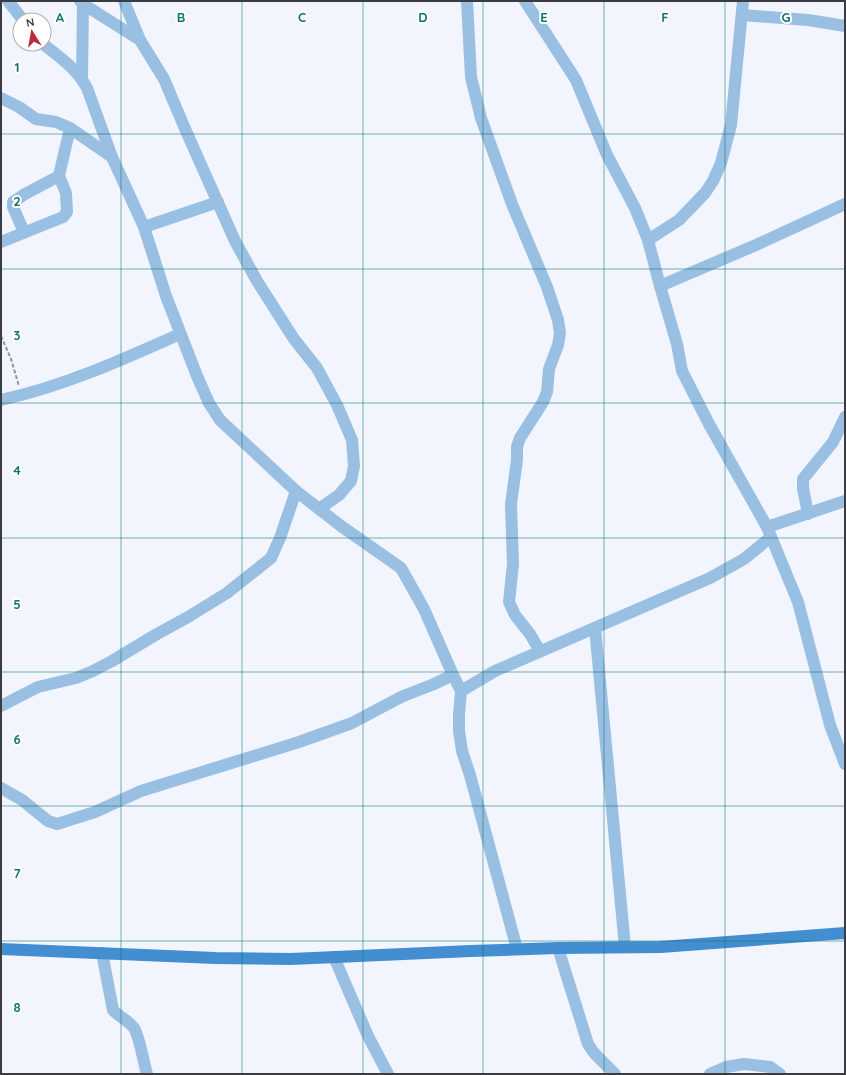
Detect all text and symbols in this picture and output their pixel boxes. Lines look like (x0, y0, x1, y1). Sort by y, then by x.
text: A (56, 9, 65, 25)
text: B (177, 9, 185, 25)
text: C (298, 9, 306, 25)
text: D (418, 9, 428, 25)
text: E (540, 9, 548, 25)
text: F (661, 9, 669, 25)
text: G (781, 9, 791, 25)
north arrow (12, 12, 52, 52)
text: N (25, 15, 35, 30)
text: 1 (14, 59, 20, 75)
text: 2 (13, 193, 21, 209)
text: 3 (14, 327, 21, 343)
text: 4 (13, 462, 21, 478)
text: 5 (13, 596, 21, 612)
text: 6 (13, 731, 21, 747)
text: 7 (13, 865, 21, 881)
text: 8 (13, 999, 21, 1015)

